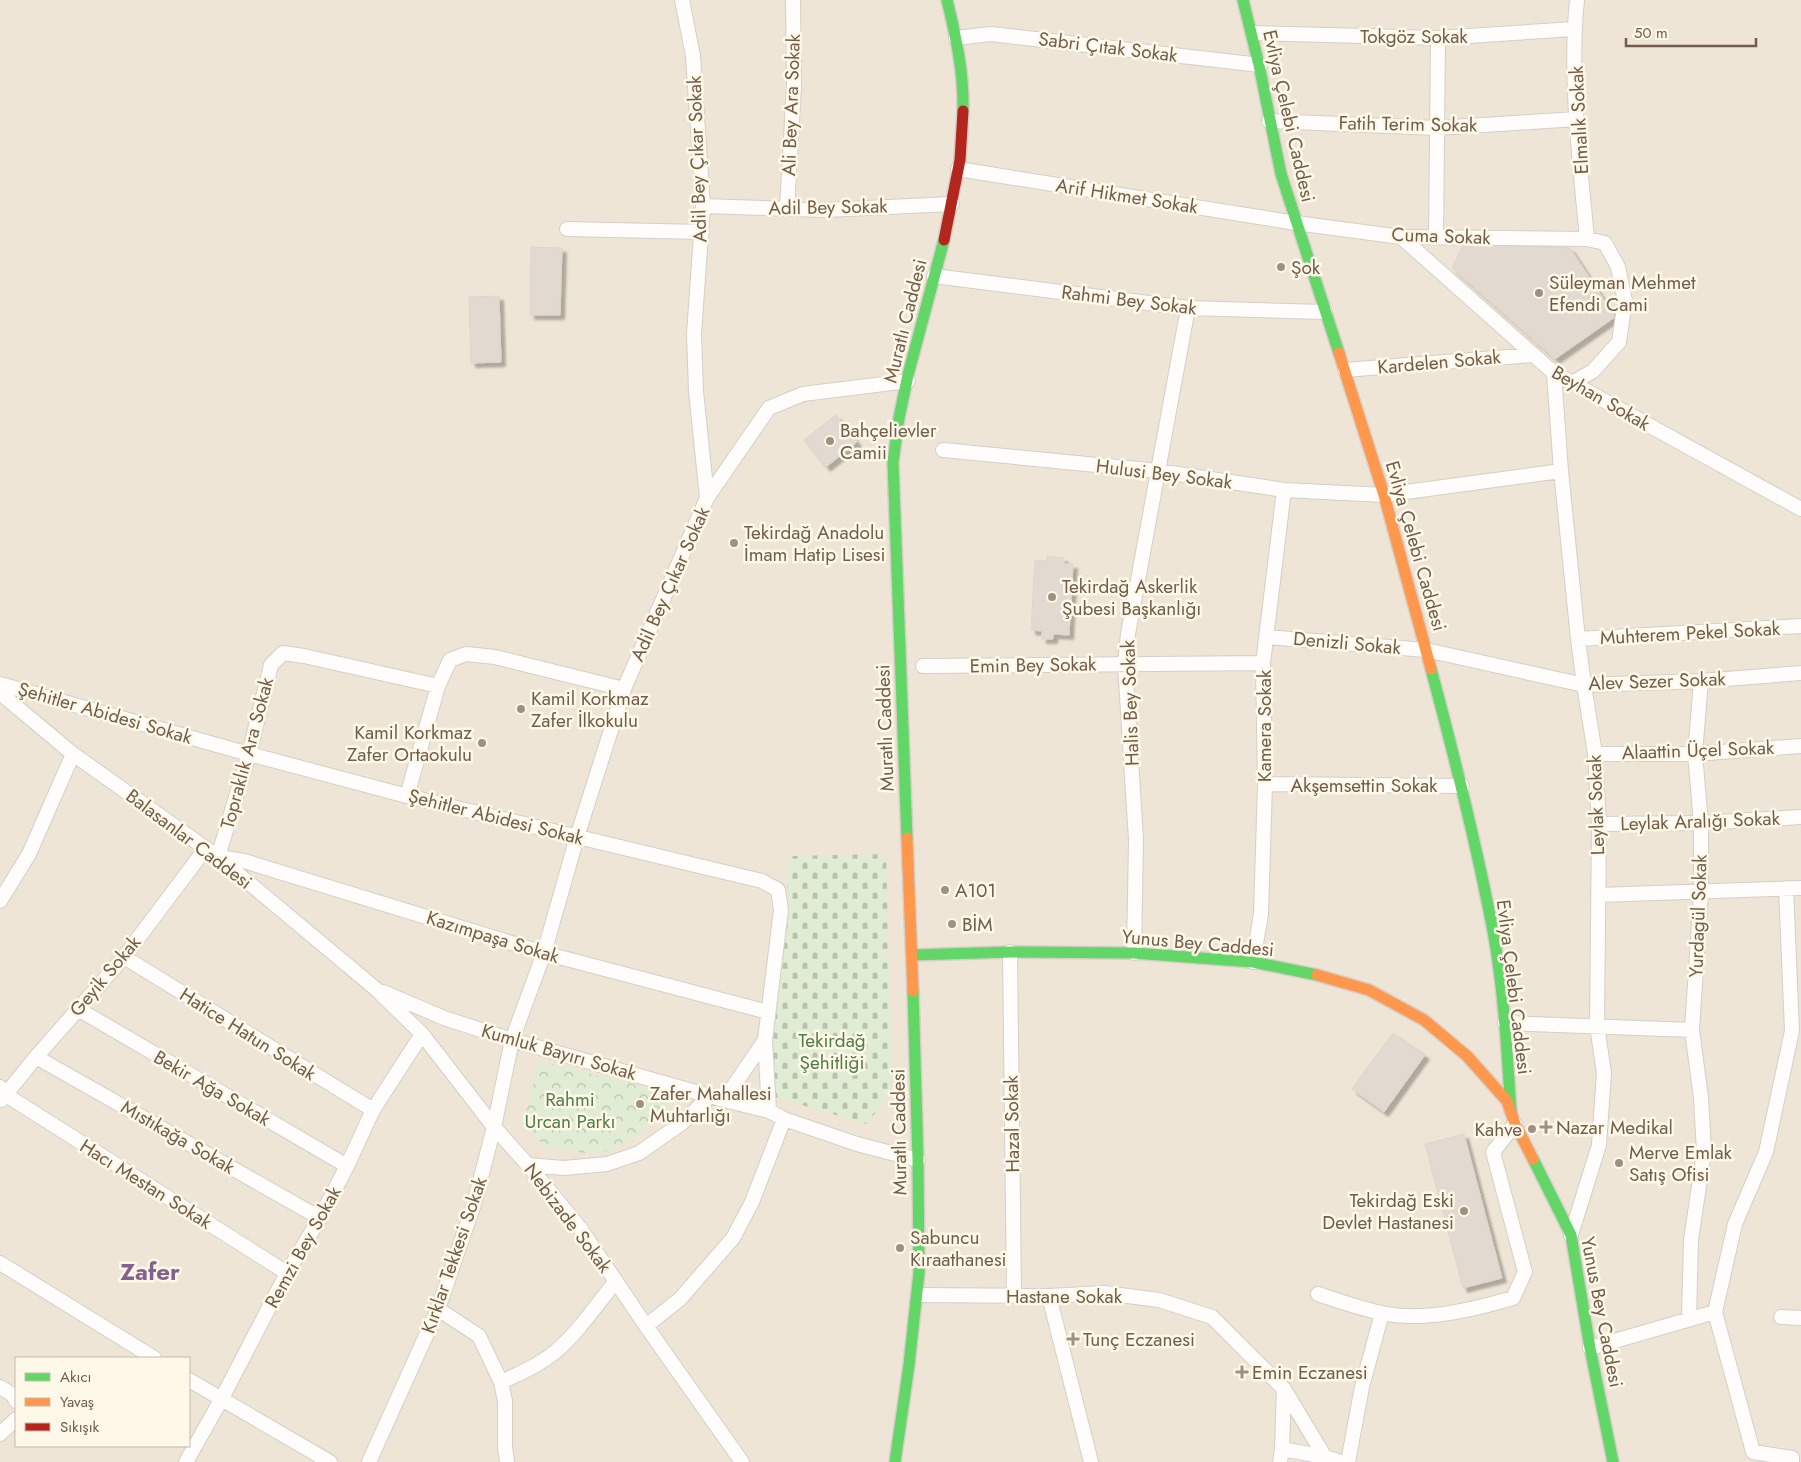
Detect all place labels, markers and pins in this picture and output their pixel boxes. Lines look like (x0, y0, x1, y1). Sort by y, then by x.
place label: Şok (1291, 254, 1321, 281)
marker: Şok (1275, 261, 1287, 273)
place label: Süleyman Mehmet Efendi Cami (1549, 269, 1696, 318)
marker: Süleyman Mehmet Efendi Cami (1533, 287, 1545, 299)
place label: Bahçelievler Camii (840, 417, 937, 466)
marker: Bahçelievler Camii (824, 435, 836, 447)
place label: Tekirdağ Anadolu İmam Hatip Lisesi (744, 519, 885, 568)
marker: Tekirdağ Anadolu İmam Hatip Lisesi (728, 537, 740, 549)
place label: Tekirdağ Askerlik Şubesi Başkanlığı (1062, 573, 1201, 622)
marker: Tekirdağ Askerlik Şubesi Başkanlığı (1046, 591, 1058, 603)
place label: Kamil Korkmaz Zafer İlkokulu (531, 685, 649, 734)
marker: Kamil Korkmaz Zafer İlkokulu (515, 703, 527, 715)
place label: Kamil Korkmaz Zafer Ortaokulu (347, 719, 472, 768)
marker: Kamil Korkmaz Zafer Ortaokulu (476, 737, 488, 749)
place label: A101 (955, 877, 996, 904)
marker: A101 (939, 884, 951, 896)
place label: BİM (962, 911, 993, 938)
marker: BİM (946, 918, 958, 930)
place label: Zafer Mahallesi Muhtarlığı (650, 1080, 772, 1129)
marker: Zafer Mahallesi Muhtarlığı (634, 1098, 646, 1110)
place label: Nazar Medikal (1556, 1114, 1673, 1141)
place label: Kahve (1474, 1116, 1522, 1143)
marker: Nazar Medikal (1540, 1121, 1552, 1133)
marker: Kahve (1526, 1123, 1538, 1135)
place label: Merve Emlak Satış Ofisi (1629, 1139, 1733, 1188)
marker: Merve Emlak Satış Ofisi (1613, 1157, 1625, 1169)
place label: Tekirdağ Eski Devlet Hastanesi (1322, 1187, 1454, 1236)
marker: Tekirdağ Eski Devlet Hastanesi (1458, 1205, 1470, 1217)
place label: Sabuncu Kıraathanesi (910, 1224, 1007, 1273)
marker: Sabuncu Kıraathanesi (894, 1242, 906, 1254)
place label: Tunç Eczanesi (1083, 1326, 1195, 1353)
marker: Tunç Eczanesi (1067, 1333, 1079, 1345)
place label: Emin Eczanesi (1252, 1359, 1368, 1386)
marker: Emin Eczanesi (1236, 1366, 1248, 1378)

